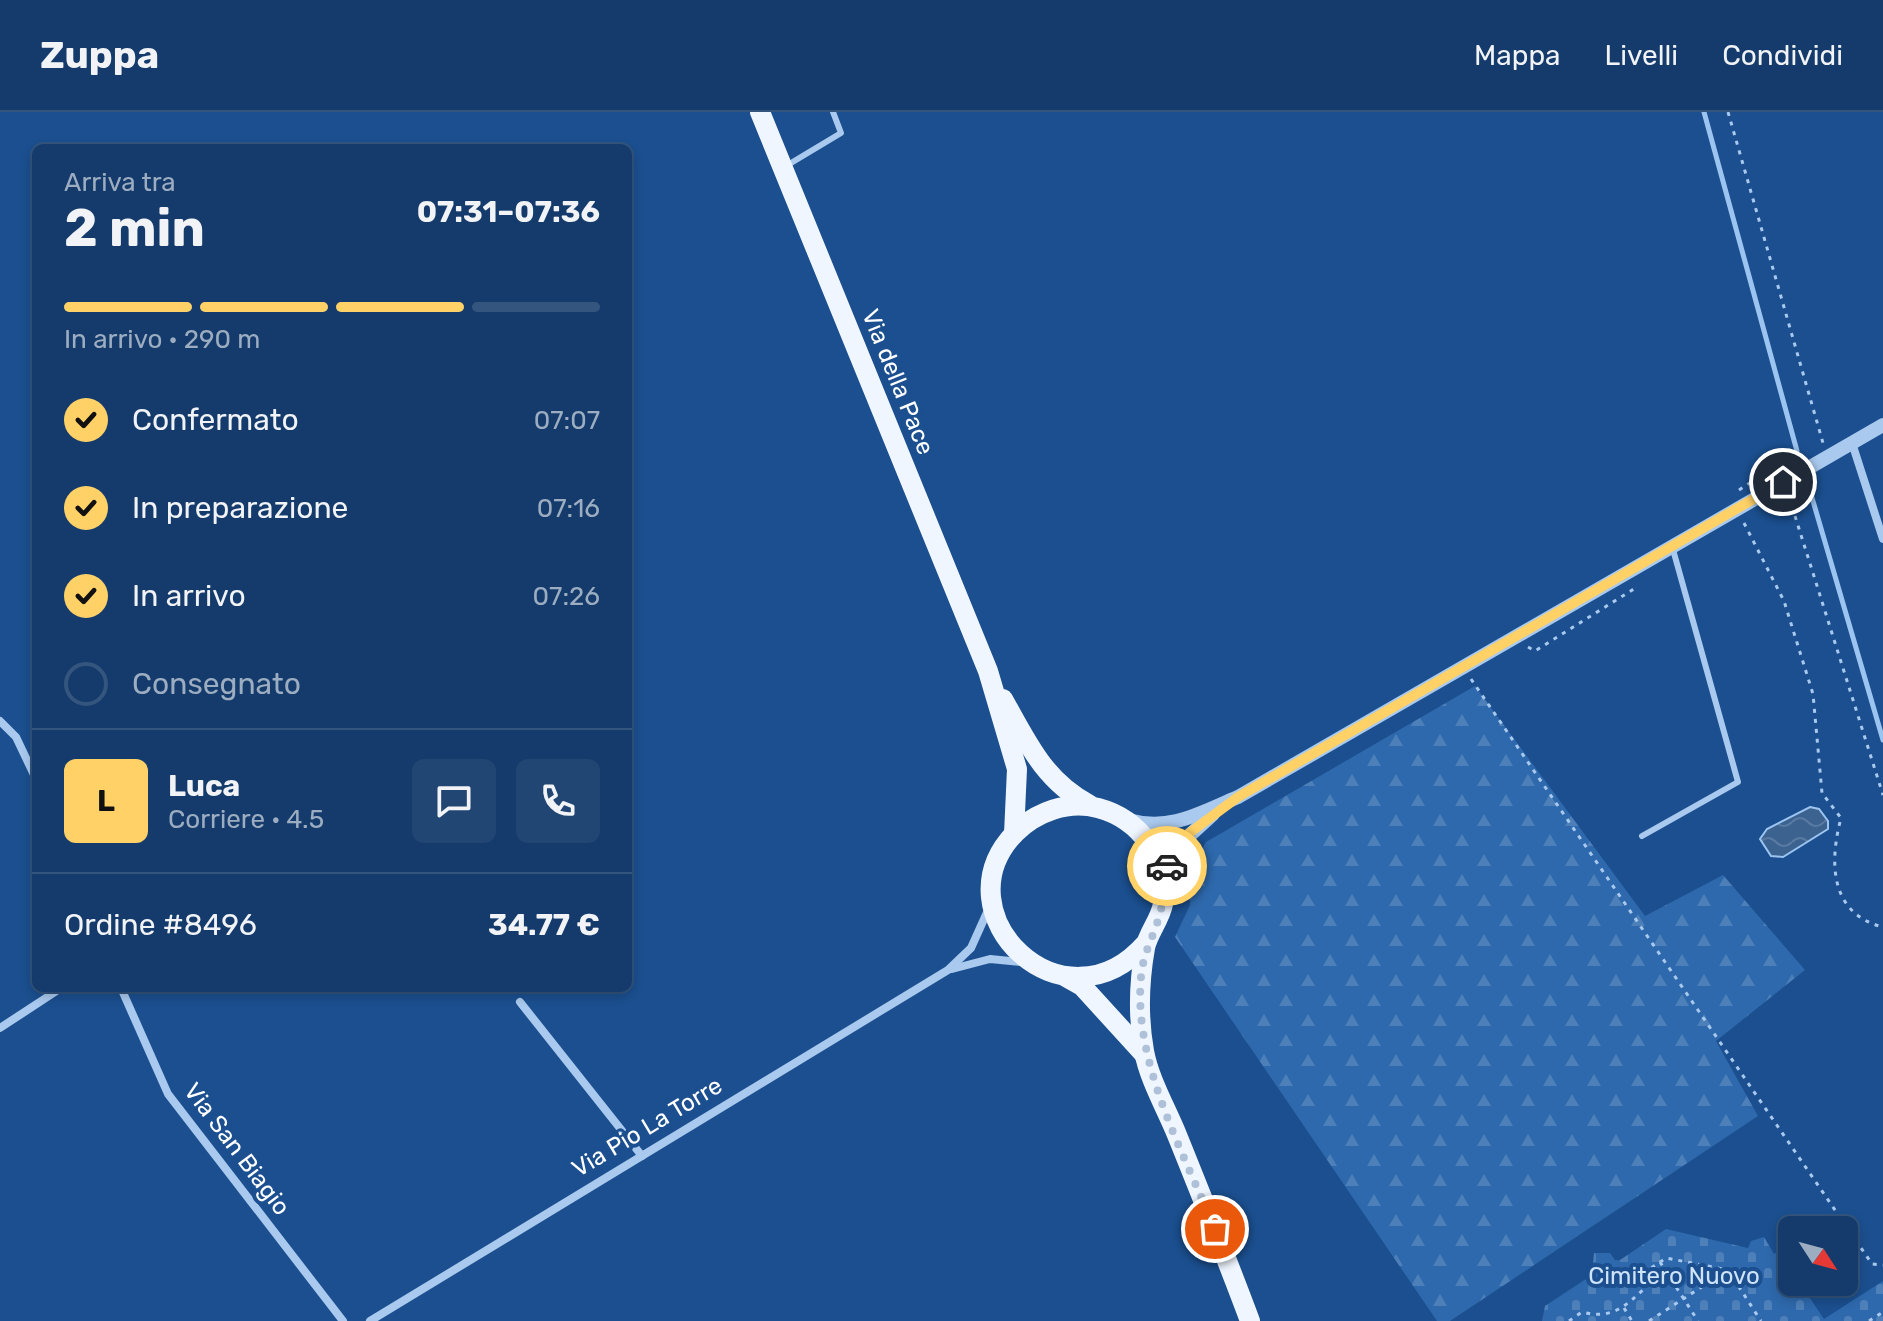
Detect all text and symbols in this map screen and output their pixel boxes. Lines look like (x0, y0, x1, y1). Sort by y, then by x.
text: Zuppa (40, 32, 159, 78)
text: Mappa (1474, 39, 1561, 72)
text: Livelli (1605, 39, 1678, 72)
text: Condividi (1722, 39, 1843, 72)
text: Arriva tra (64, 167, 176, 198)
text: 07:31–07:36 (417, 194, 600, 230)
text: 2 min (64, 197, 205, 259)
street label: Via della Pace (856, 305, 940, 459)
text: In arrivo · 290 m (64, 324, 260, 355)
icon: check (64, 398, 108, 442)
text: Confermato (132, 402, 299, 438)
text: 07:07 (534, 405, 600, 436)
pin (1749, 448, 1817, 516)
icon: home (1761, 460, 1805, 504)
icon: check (64, 486, 108, 530)
text: In preparazione (132, 490, 348, 526)
text: 07:16 (537, 493, 600, 524)
icon: check (64, 574, 108, 618)
text: In arrivo (132, 578, 246, 614)
text: 07:26 (533, 581, 600, 612)
text: Consegnato (132, 666, 301, 702)
button: chat (412, 759, 496, 843)
button: phone (516, 759, 600, 843)
text: Luca (168, 768, 240, 804)
text: L (97, 783, 115, 819)
text: Corriere · 4.5 (168, 804, 324, 835)
courier (1127, 826, 1207, 906)
icon: car (1145, 844, 1189, 888)
text: Ordine #8496 (64, 907, 257, 943)
text: 34.77 € (488, 907, 600, 943)
street label: Via Pio La Torre (567, 1071, 727, 1183)
street label: Via San Biagio (178, 1077, 296, 1221)
pin (1181, 1195, 1249, 1263)
icon: bag (1193, 1207, 1237, 1251)
north arrow (1778, 1216, 1858, 1296)
map controls (1778, 1216, 1858, 1296)
park label: Cimitero Nuovo (1588, 1262, 1760, 1290)

